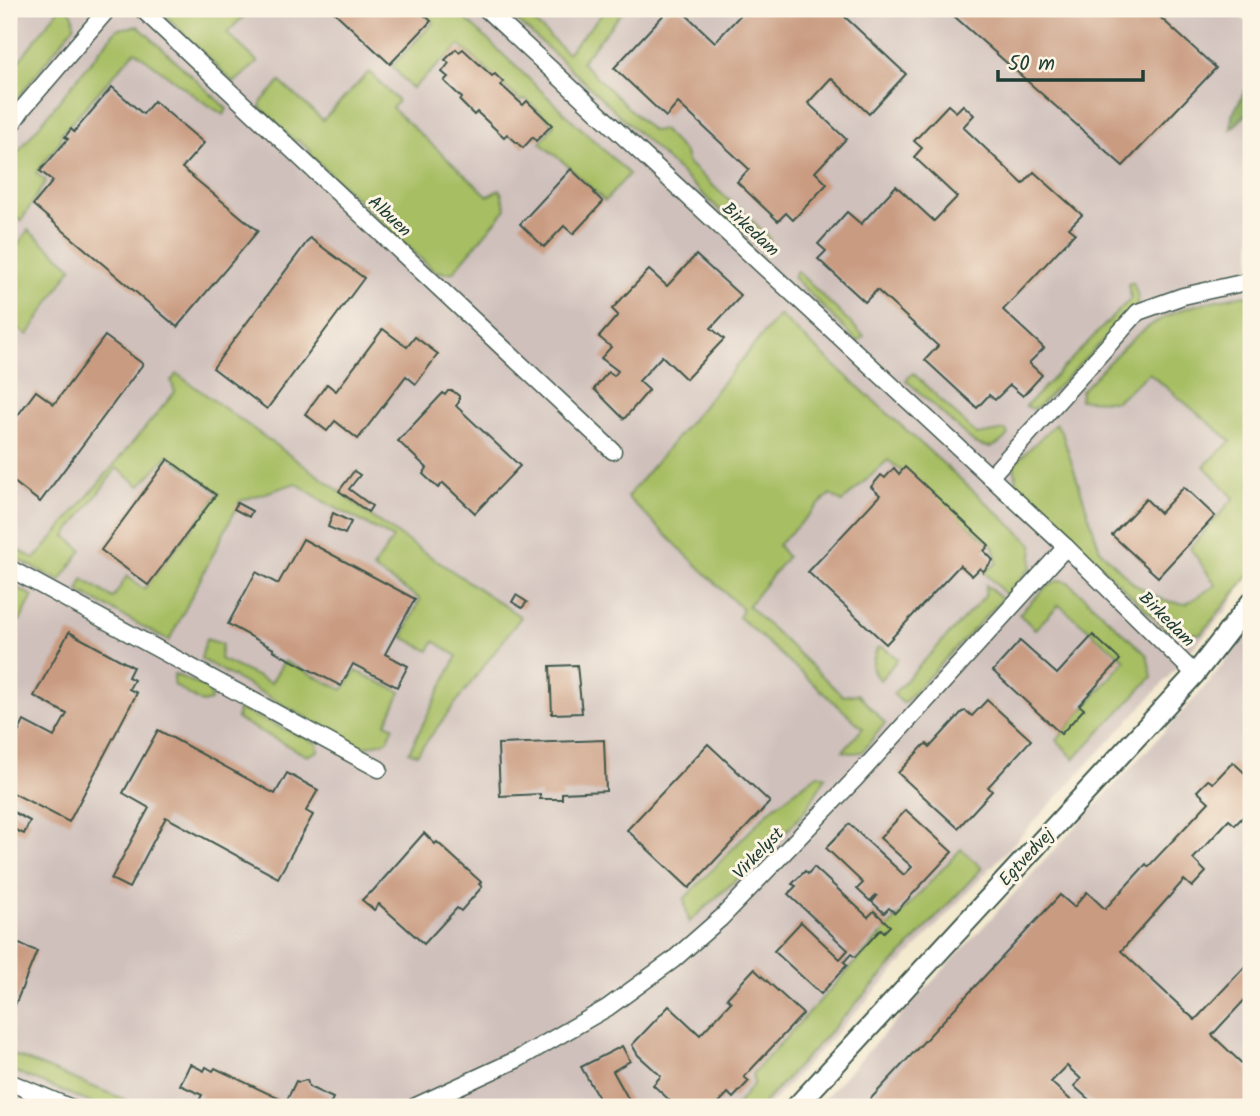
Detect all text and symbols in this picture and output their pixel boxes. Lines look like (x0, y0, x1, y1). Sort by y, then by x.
scale bar (998, 38, 1143, 82)
text: 50 m (1008, 48, 1055, 81)
street label: Albuen (360, 189, 418, 245)
street label: Birkedam (714, 196, 785, 265)
street label: Birkedam (1131, 585, 1201, 655)
street label: Virkelyst (726, 820, 792, 887)
street label: Egtvedvej (992, 821, 1063, 894)

